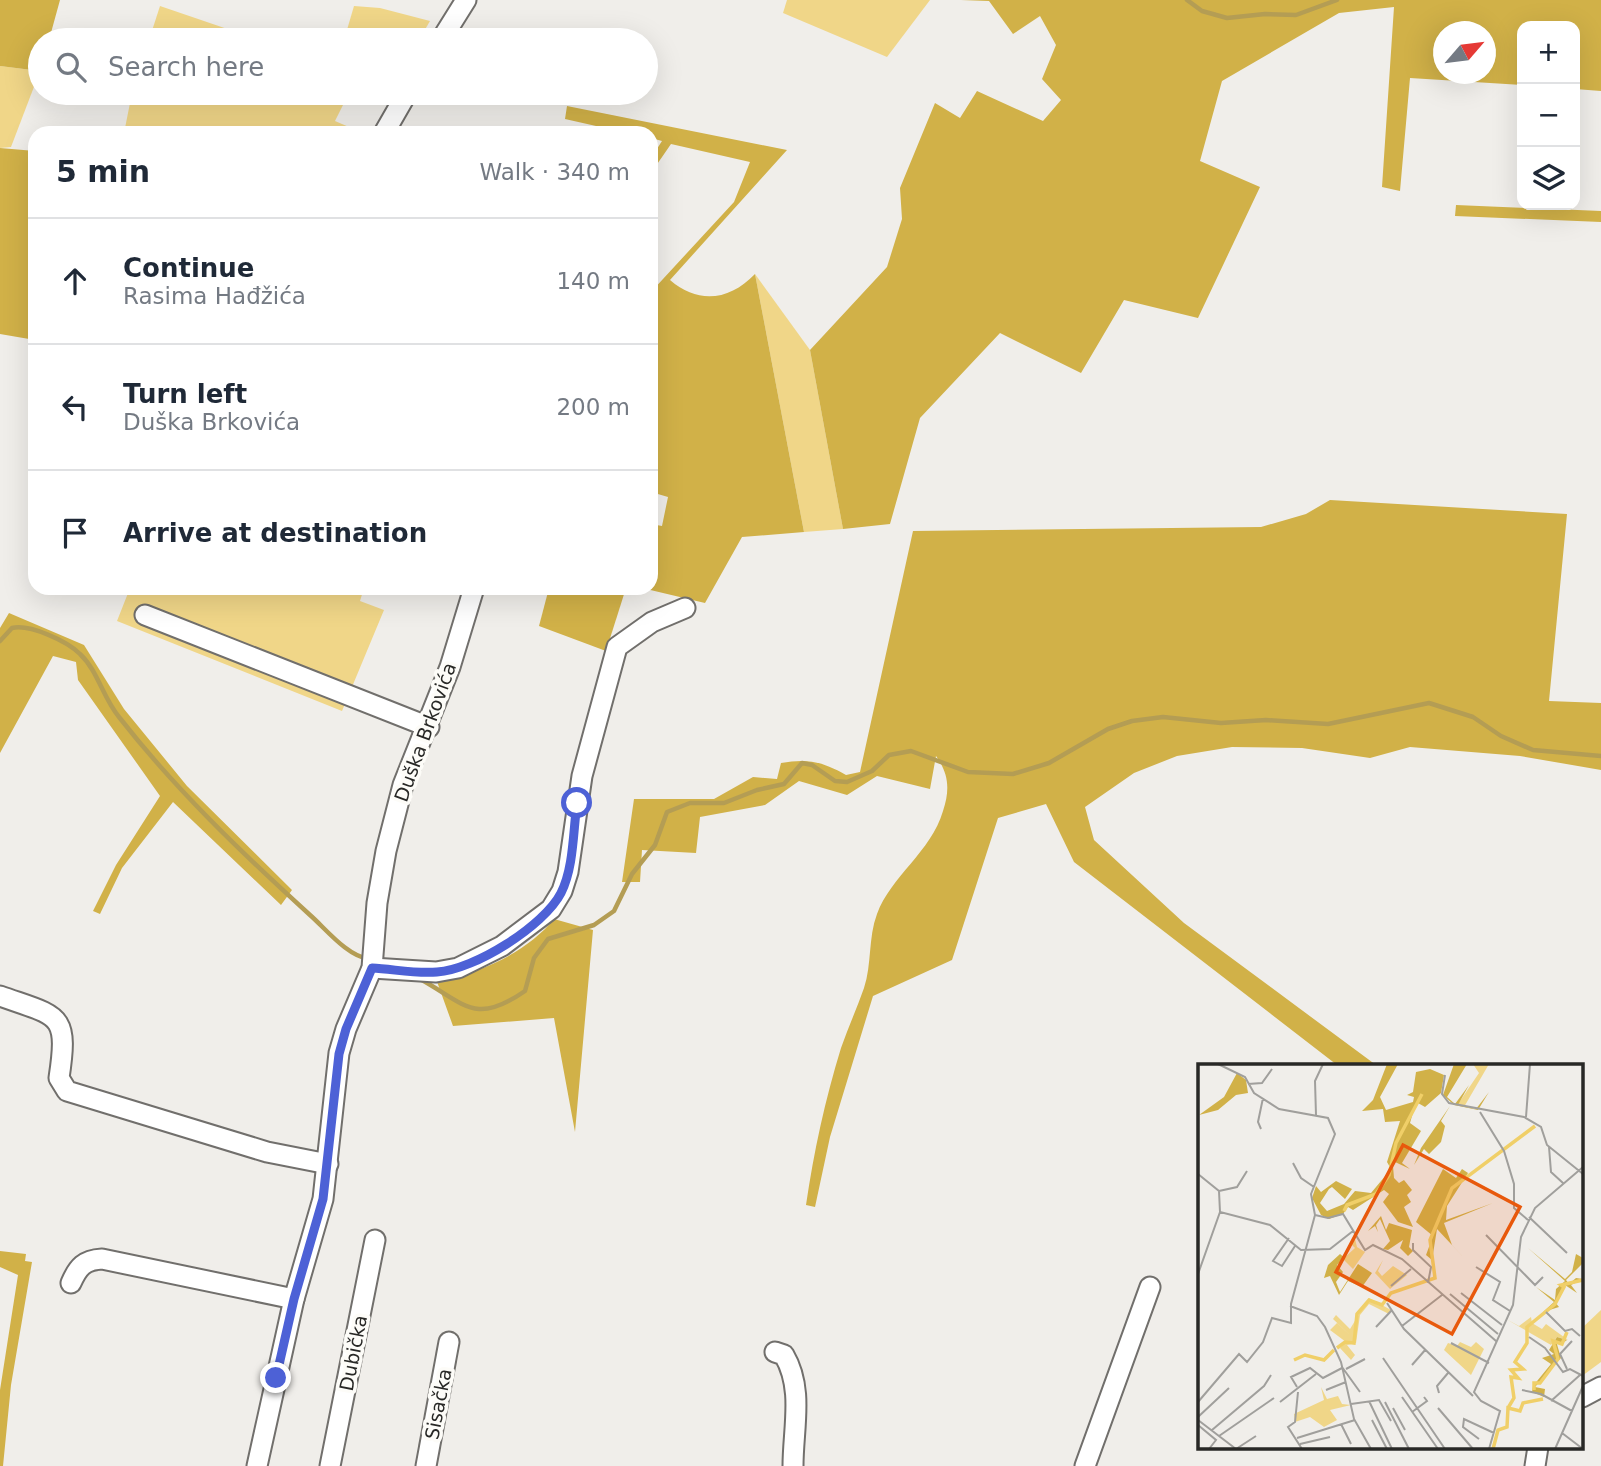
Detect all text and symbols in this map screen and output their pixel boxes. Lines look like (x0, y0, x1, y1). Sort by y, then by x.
north arrow (1433, 21, 1496, 84)
map controls (1517, 21, 1580, 210)
button: + (1517, 21, 1580, 84)
search box (28, 28, 658, 105)
icon: search (52, 48, 90, 86)
text: Search here (108, 52, 264, 82)
button: − (1517, 84, 1580, 147)
button: layers (1517, 147, 1580, 210)
text: 5 min (56, 154, 150, 189)
text: Walk · 340 m (479, 159, 630, 185)
text: Continue (123, 253, 254, 283)
icon: ahead (56, 262, 94, 300)
text: 140 m (556, 268, 630, 294)
text: Rasima Hađžića (123, 283, 306, 309)
text: Turn left (123, 379, 247, 409)
icon: left (56, 388, 94, 426)
text: 200 m (556, 394, 630, 420)
text: Duška Brkovića (123, 409, 300, 435)
icon: arrive (56, 514, 94, 552)
text: Arrive at destination (123, 518, 427, 548)
street label: Duška Brkovića (390, 659, 460, 805)
route start (561, 787, 592, 818)
inset map (1198, 1064, 1584, 1448)
street label: Dubička (335, 1313, 371, 1393)
route end (260, 1362, 291, 1393)
street label: Sisačka (420, 1367, 456, 1441)

